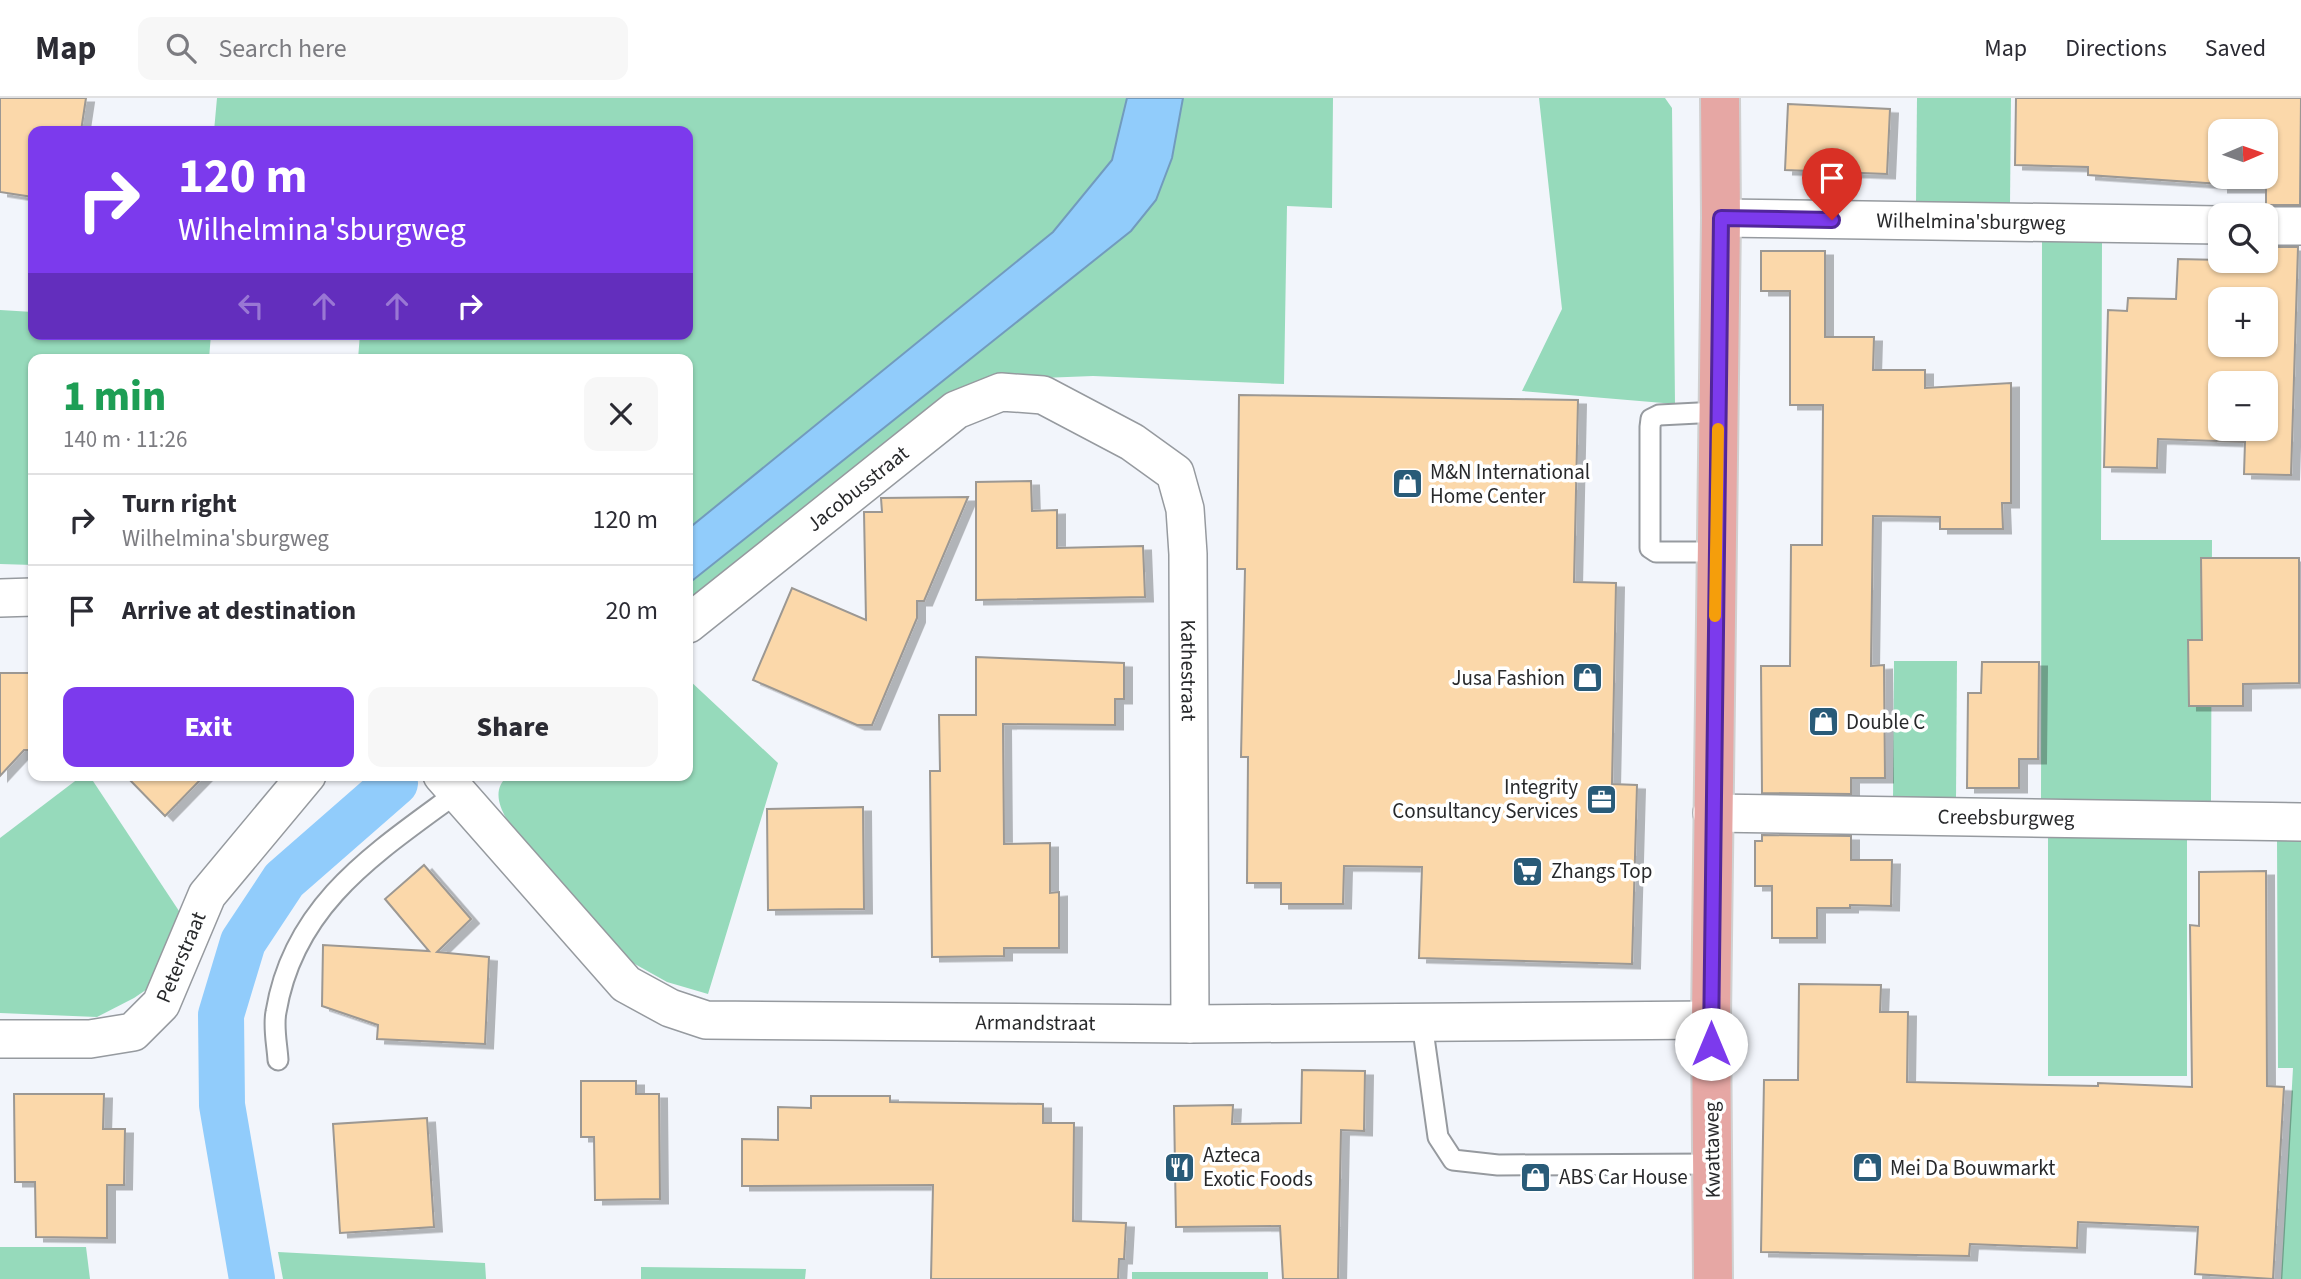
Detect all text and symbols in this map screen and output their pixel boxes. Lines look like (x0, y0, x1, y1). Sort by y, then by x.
search box (138, 17, 628, 80)
text: Map (35, 25, 96, 72)
icon: search (162, 29, 200, 67)
text: Search here (218, 30, 347, 67)
text: Map (1984, 31, 2027, 66)
text: Directions (2065, 31, 2167, 66)
text: Saved (2205, 31, 2266, 66)
north arrow (2208, 119, 2278, 189)
map controls (2208, 119, 2278, 441)
text: 120 m (178, 142, 307, 212)
pin (1802, 148, 1862, 220)
icon: right (63, 154, 154, 245)
icon: arrive (1813, 159, 1851, 197)
button: search (2208, 203, 2278, 273)
street label: Wilhelmina'sburgweg (1876, 205, 2066, 238)
text: Wilhelmina'sburgweg (178, 207, 466, 253)
icon: left (232, 287, 270, 325)
icon: ahead (305, 287, 343, 325)
icon: ahead (378, 287, 416, 325)
icon: right (451, 287, 489, 325)
button: + (2208, 287, 2278, 357)
text: 1 min (63, 367, 166, 427)
button: − (2208, 371, 2278, 441)
button: close (584, 377, 658, 451)
text: 140 m · 11:26 (63, 423, 187, 456)
street label: Jacobusstraat (800, 438, 915, 539)
place label: M&N International Home Center (1430, 457, 1590, 511)
shop icon: M&N International Home Center (1390, 467, 1424, 501)
text: Turn right (122, 485, 237, 522)
icon: right (63, 501, 101, 539)
text: 120 m (592, 501, 658, 538)
text: Wilhelmina'sburgweg (122, 522, 329, 555)
icon: arrive (63, 592, 101, 630)
text: Arrive at destination (122, 592, 356, 629)
text: 20 m (605, 592, 658, 629)
street label: Kathestraat (1173, 619, 1204, 721)
shop icon: Jusa Fashion (1571, 661, 1605, 695)
place label: Jusa Fashion (1451, 663, 1565, 693)
button: Exit (63, 687, 354, 767)
button: Share (368, 687, 658, 767)
shop icon: Double C (1806, 705, 1840, 739)
place label: Double C (1846, 707, 1925, 737)
place label: Integrity Consultancy Services (1392, 772, 1578, 826)
office icon: Integrity Consultancy Services (1584, 782, 1618, 816)
street label: Creebsburgweg (1937, 801, 2075, 834)
supermarket icon: Zhangs Top (1511, 854, 1545, 888)
place label: Zhangs Top (1551, 856, 1652, 886)
street label: Peterstraat (148, 907, 213, 1007)
street label: Armandstraat (975, 1007, 1096, 1038)
position arrow (1674, 1007, 1748, 1081)
street label: Kwattaweg (1696, 1101, 1728, 1199)
place label: Azteca Exotic Foods (1203, 1140, 1313, 1194)
restaurant icon: Azteca Exotic Foods (1163, 1150, 1197, 1184)
shop icon: Mei Da Bouwmarkt (1850, 1151, 1884, 1185)
place label: Mei Da Bouwmarkt (1890, 1153, 2055, 1183)
shop icon: ABS Car House (1519, 1160, 1553, 1194)
place label: ABS Car House (1559, 1162, 1688, 1192)

